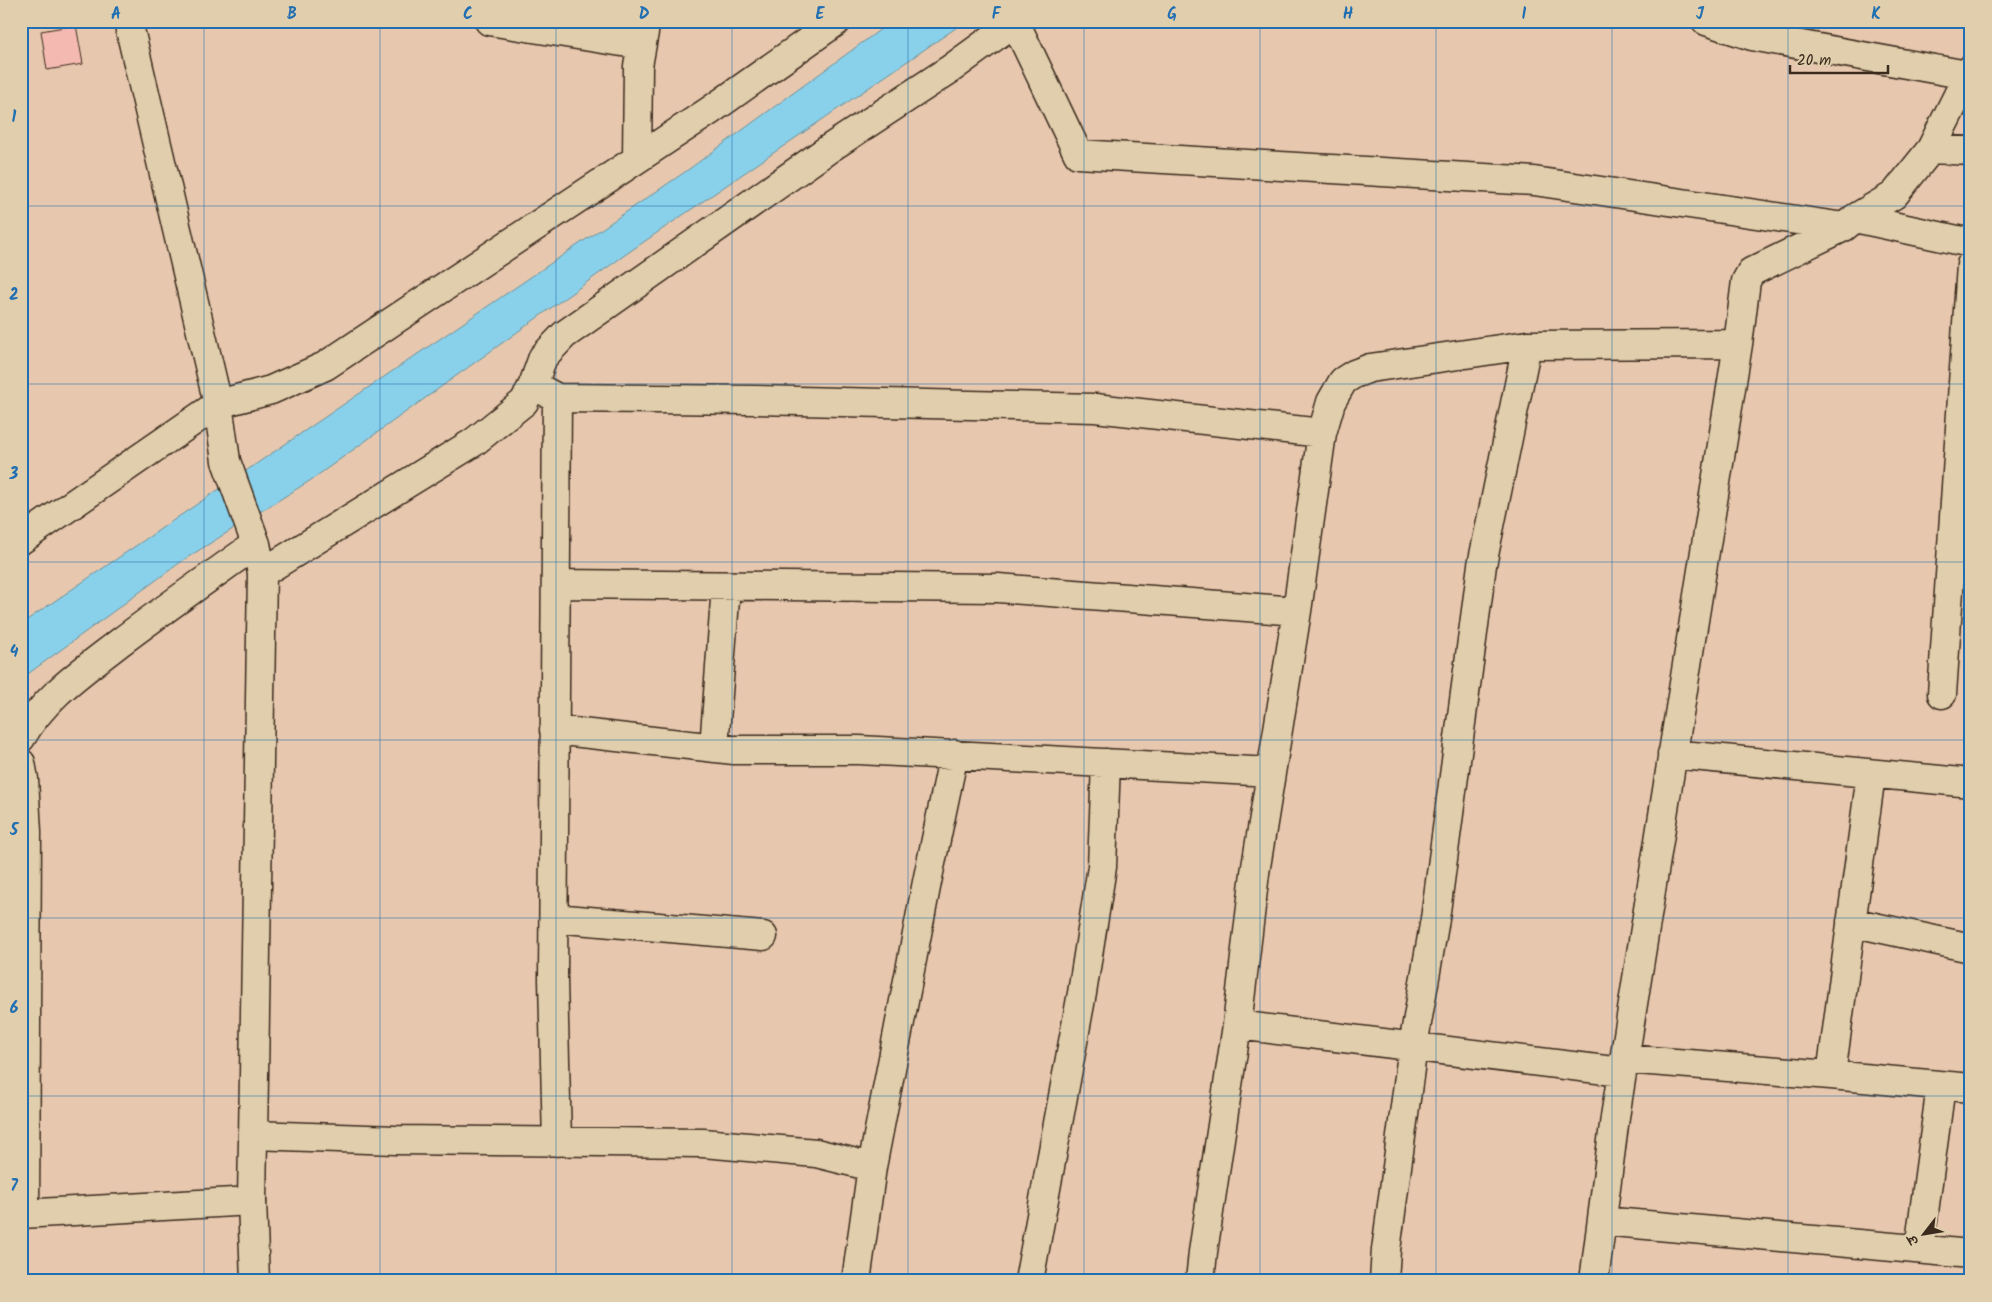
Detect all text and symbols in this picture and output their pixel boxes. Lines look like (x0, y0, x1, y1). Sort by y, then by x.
text: A (111, 2, 121, 27)
text: B (287, 2, 297, 27)
text: C (463, 2, 473, 27)
text: D (639, 2, 650, 27)
text: E (816, 2, 826, 27)
text: F (992, 2, 1002, 27)
text: G (1167, 2, 1177, 27)
text: H (1343, 2, 1353, 27)
text: I (1522, 2, 1527, 27)
text: J (1696, 2, 1705, 27)
text: K (1871, 2, 1881, 27)
scale bar (1790, 42, 1887, 74)
text: 20 m (1797, 49, 1831, 73)
text: 1 (12, 105, 17, 130)
text: 2 (9, 283, 19, 308)
text: 3 (9, 462, 19, 487)
text: 4 (10, 640, 19, 665)
text: 5 (9, 818, 20, 843)
text: 6 (10, 996, 19, 1021)
text: 7 (10, 1174, 18, 1199)
north arrow (1900, 1210, 1950, 1260)
text: उ (1900, 1228, 1925, 1250)

